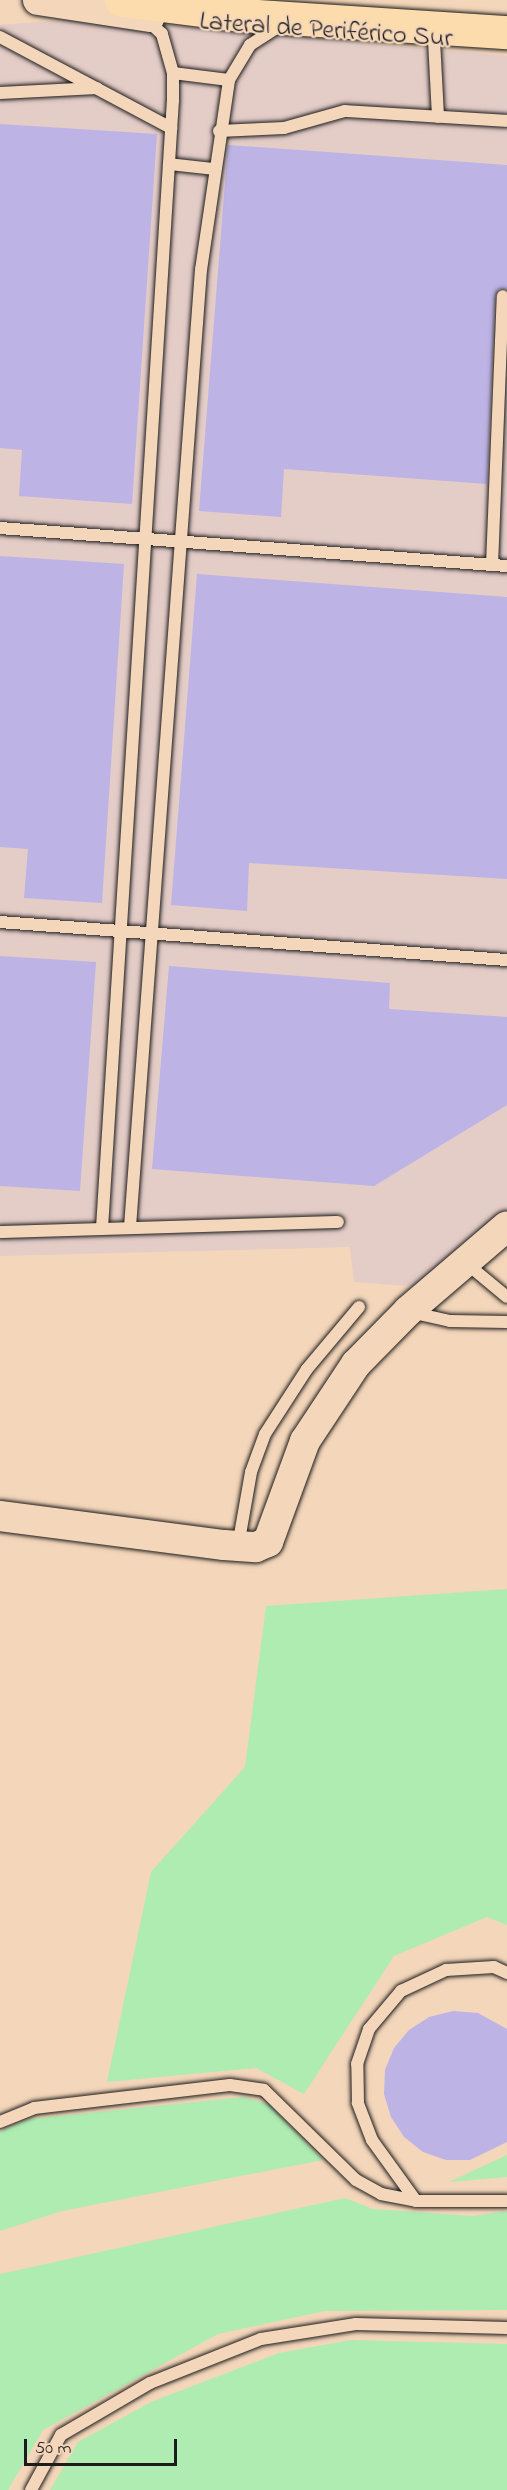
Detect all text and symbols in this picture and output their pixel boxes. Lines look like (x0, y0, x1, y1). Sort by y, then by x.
street label: Lateral de Periférico Sur (198, 8, 454, 56)
scale bar (27, 2427, 180, 2465)
text: 50 m (35, 2436, 72, 2462)

